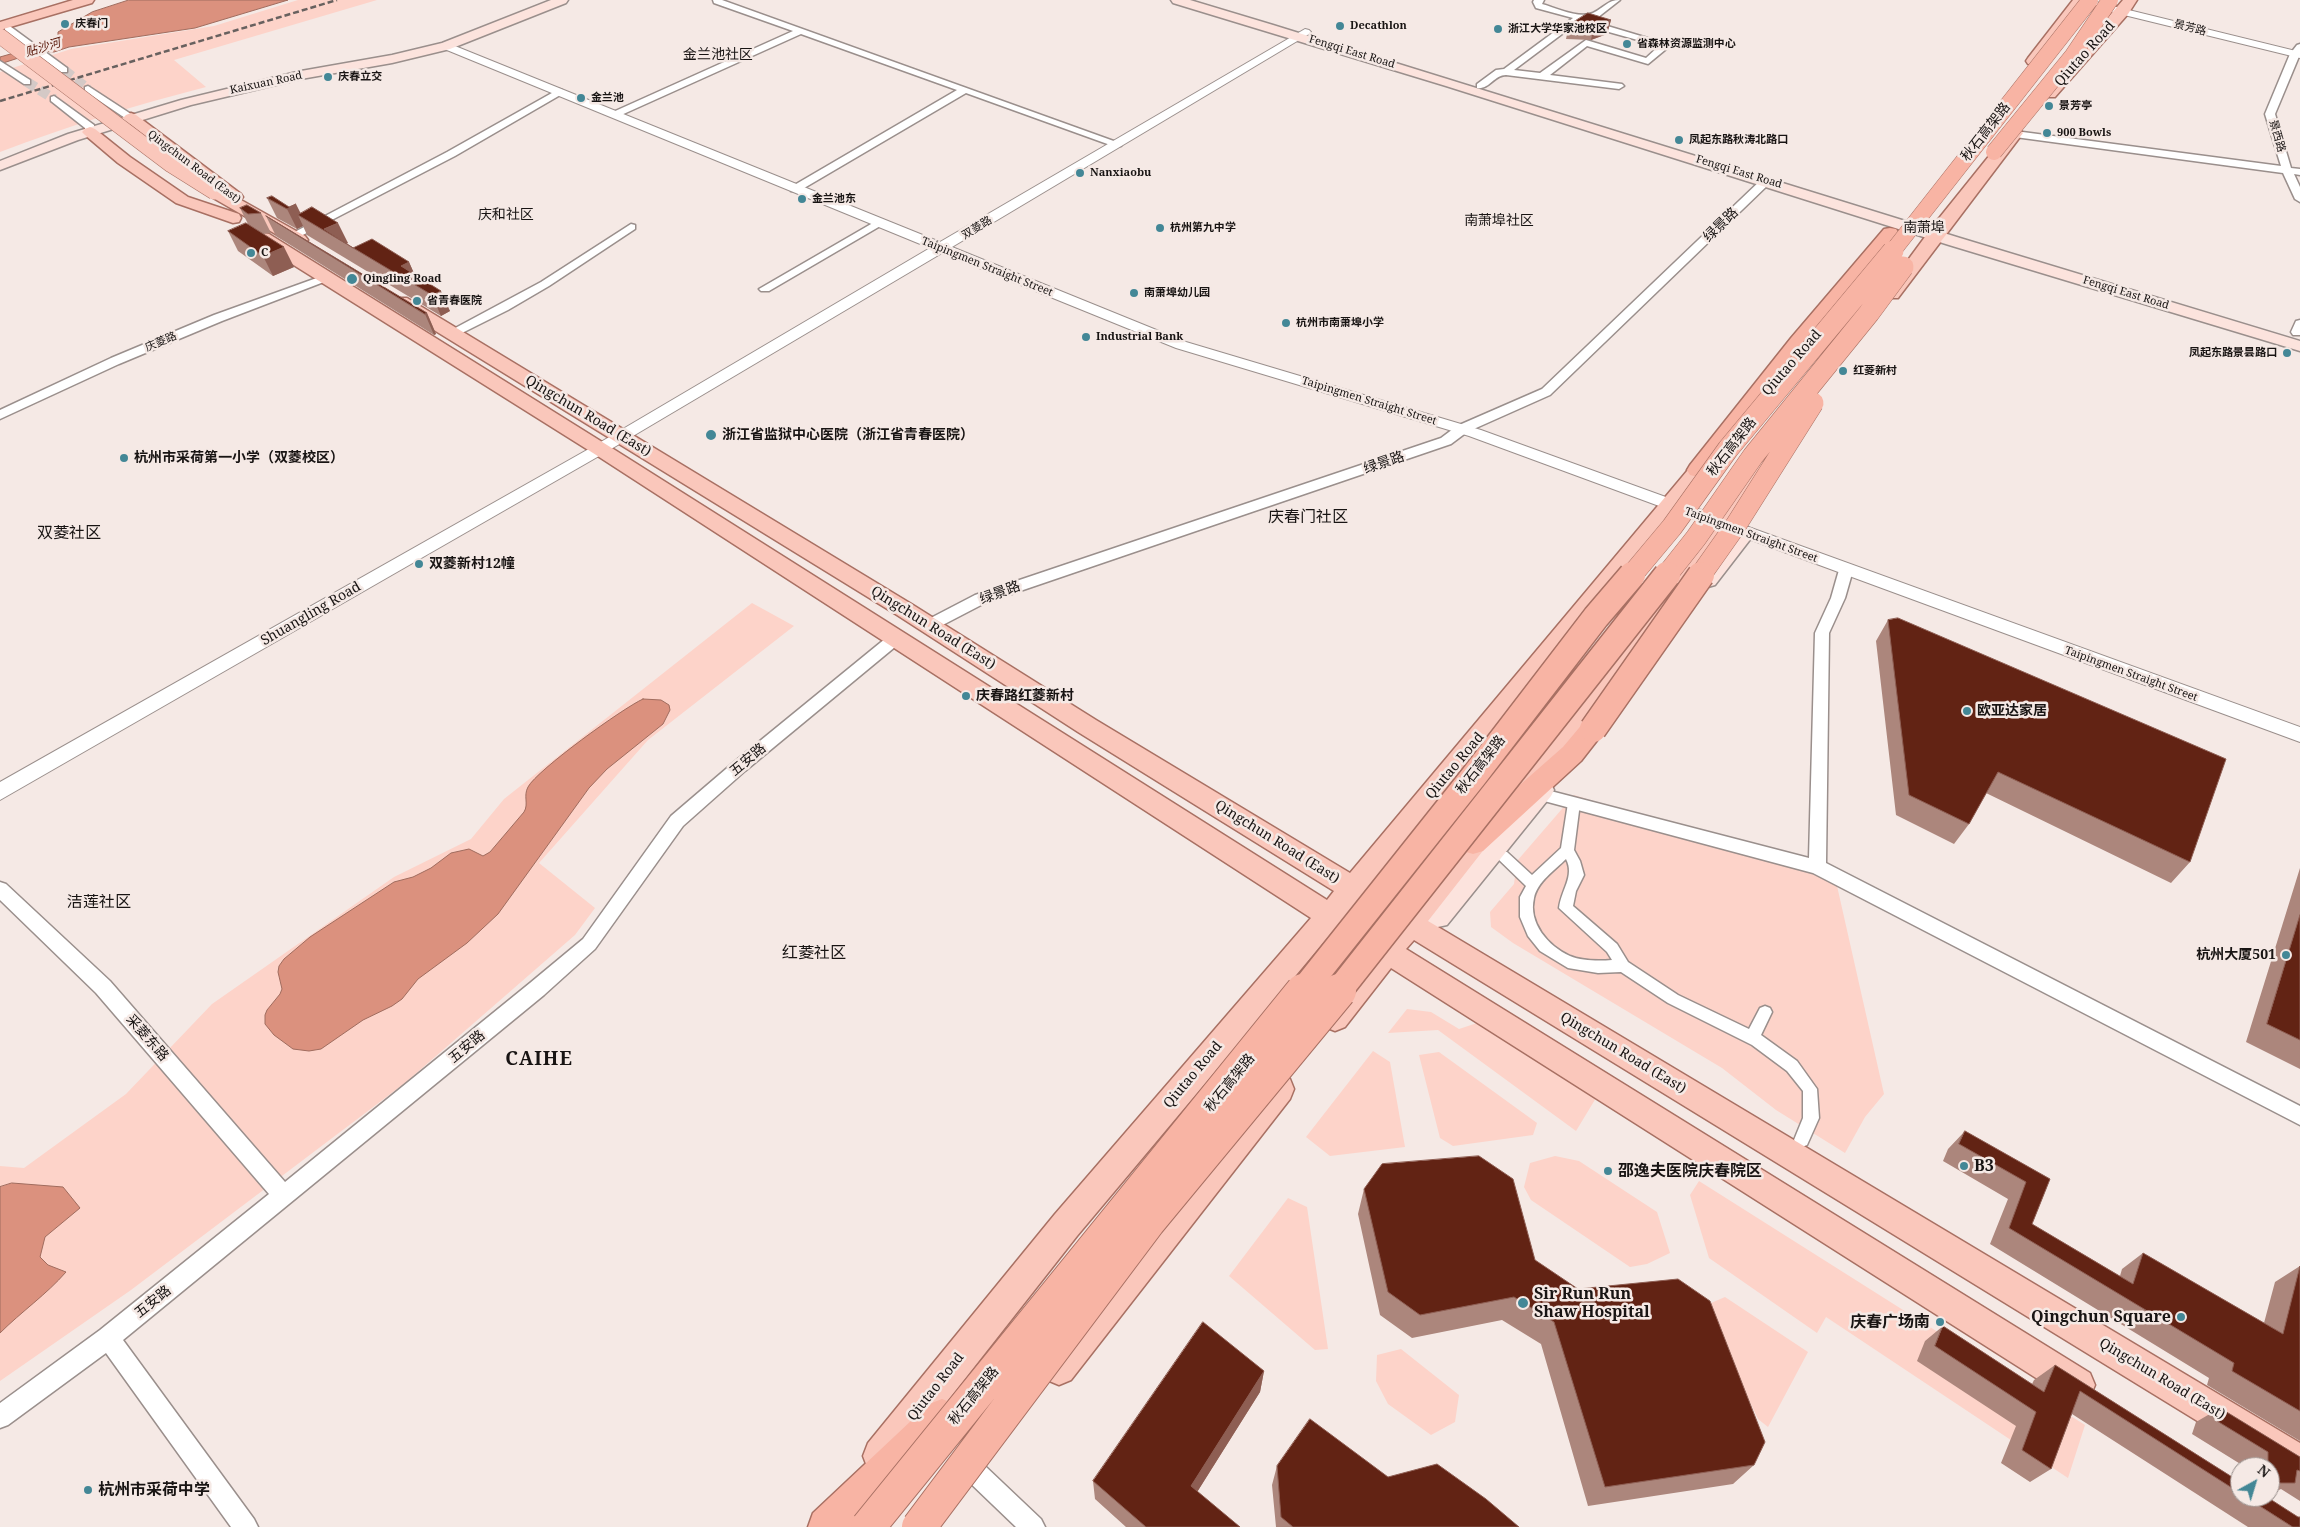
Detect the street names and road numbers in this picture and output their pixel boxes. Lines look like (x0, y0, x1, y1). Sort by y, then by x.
street label: Qiutao Road (2051, 18, 2119, 90)
street label: 景芳路 (2172, 18, 2208, 38)
street label: Fengqi East Road (1307, 33, 1397, 71)
street label: Kaixuan Road (229, 69, 303, 97)
street label: 秋石高架路 (1958, 99, 2014, 165)
street label: 景西路 (2266, 118, 2288, 154)
street label: Qingchun Road (East) (145, 128, 243, 206)
street label: Fengqi East Road (1694, 153, 1784, 191)
street label: 绿景路 (1700, 204, 1742, 246)
street label: 双菱路 (959, 214, 995, 242)
street label: Taipingmen Straight Street (919, 235, 1055, 299)
street label: Fengqi East Road (2081, 274, 2171, 312)
street label: Qiutao Road (1759, 327, 1825, 399)
street label: 庆菱路 (143, 329, 179, 355)
street label: Qingchun Road (East) (522, 372, 654, 460)
street label: Taipingmen Straight Street (1300, 374, 1438, 428)
street label: 秋石高架路 (1704, 414, 1760, 480)
street label: 绿景路 (1361, 448, 1407, 478)
street label: Taipingmen Straight Street (1683, 505, 1819, 565)
street label: 绿景路 (977, 578, 1023, 608)
street label: Shuangling Road (258, 579, 364, 649)
street label: Qingchun Road (East) (868, 583, 998, 673)
street label: Taipingmen Straight Street (2063, 644, 2199, 704)
street label: Qiutao Road (1422, 729, 1488, 803)
street label: 秋石高架路 (1453, 732, 1509, 798)
street label: 五安路 (727, 740, 769, 780)
street label: Qingchun Road (East) (1212, 797, 1342, 887)
street label: Qingchun Road (East) (1557, 1009, 1689, 1097)
street label: 采菱东路 (122, 1011, 172, 1065)
street label: 五安路 (446, 1027, 488, 1067)
street label: Qiutao Road (1160, 1038, 1226, 1112)
street label: 秋石高架路 (1201, 1051, 1259, 1115)
street label: 五安路 (131, 1282, 175, 1322)
street label: Qingchun Road (East) (2096, 1335, 2228, 1423)
street label: Qiutao Road (904, 1350, 968, 1424)
street label: 秋石高架路 (945, 1364, 1003, 1428)

